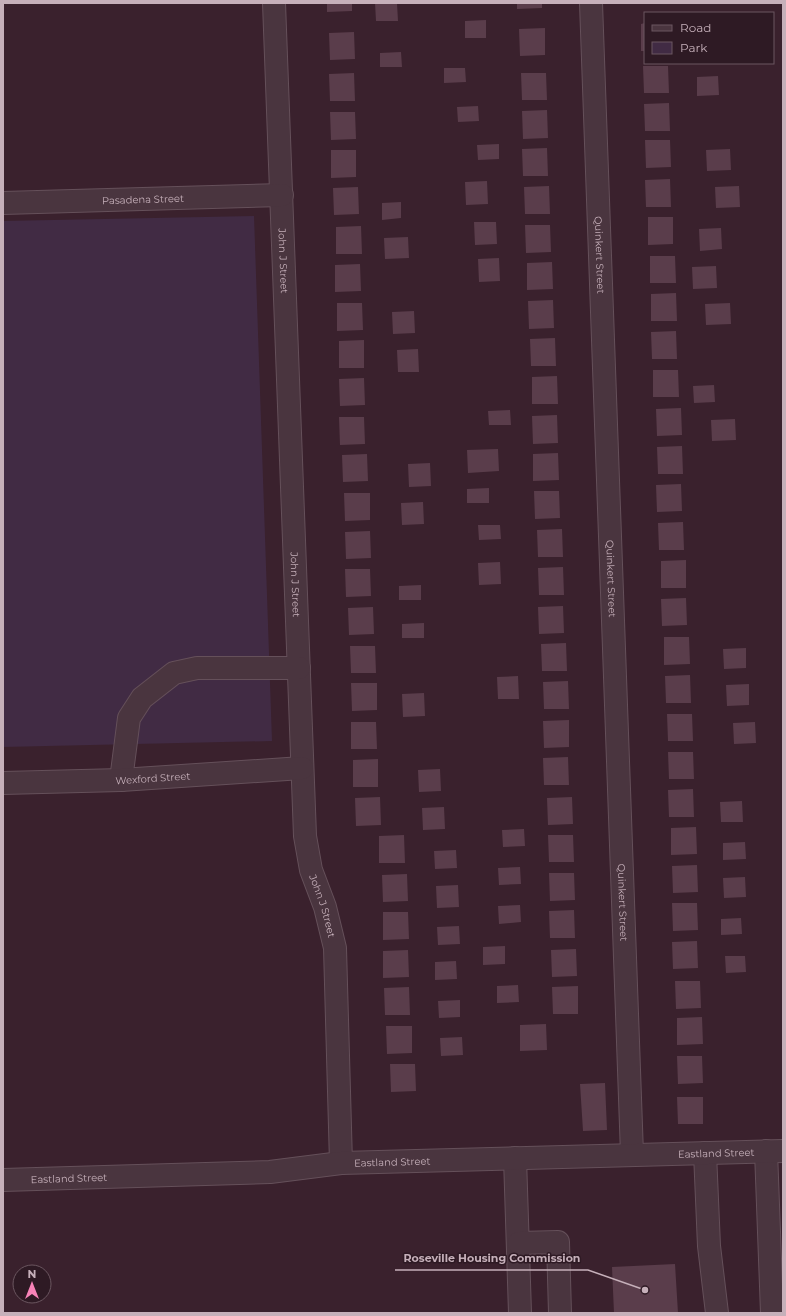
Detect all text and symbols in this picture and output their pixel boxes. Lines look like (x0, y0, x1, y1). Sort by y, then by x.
legend (644, 12, 774, 64)
text: Road (680, 20, 711, 35)
text: Park (680, 40, 708, 55)
street label: Pasadena Street (102, 191, 184, 207)
street label: Quinkert Street (592, 216, 608, 294)
street label: John J Street (276, 227, 291, 294)
street label: Quinkert Street (604, 540, 619, 618)
street label: John J Street (288, 551, 303, 617)
street label: Wexford Street (115, 769, 191, 787)
street label: Quinkert Street (615, 863, 631, 941)
street label: John J Street (306, 872, 339, 939)
street label: Eastland Street (678, 1145, 755, 1160)
street label: Eastland Street (354, 1154, 431, 1169)
street label: Eastland Street (31, 1170, 107, 1186)
callout: Roseville Housing Commission (395, 1247, 588, 1270)
text: Roseville Housing Commission (404, 1251, 580, 1265)
north arrow (12, 1264, 52, 1304)
text: N (28, 1267, 36, 1281)

